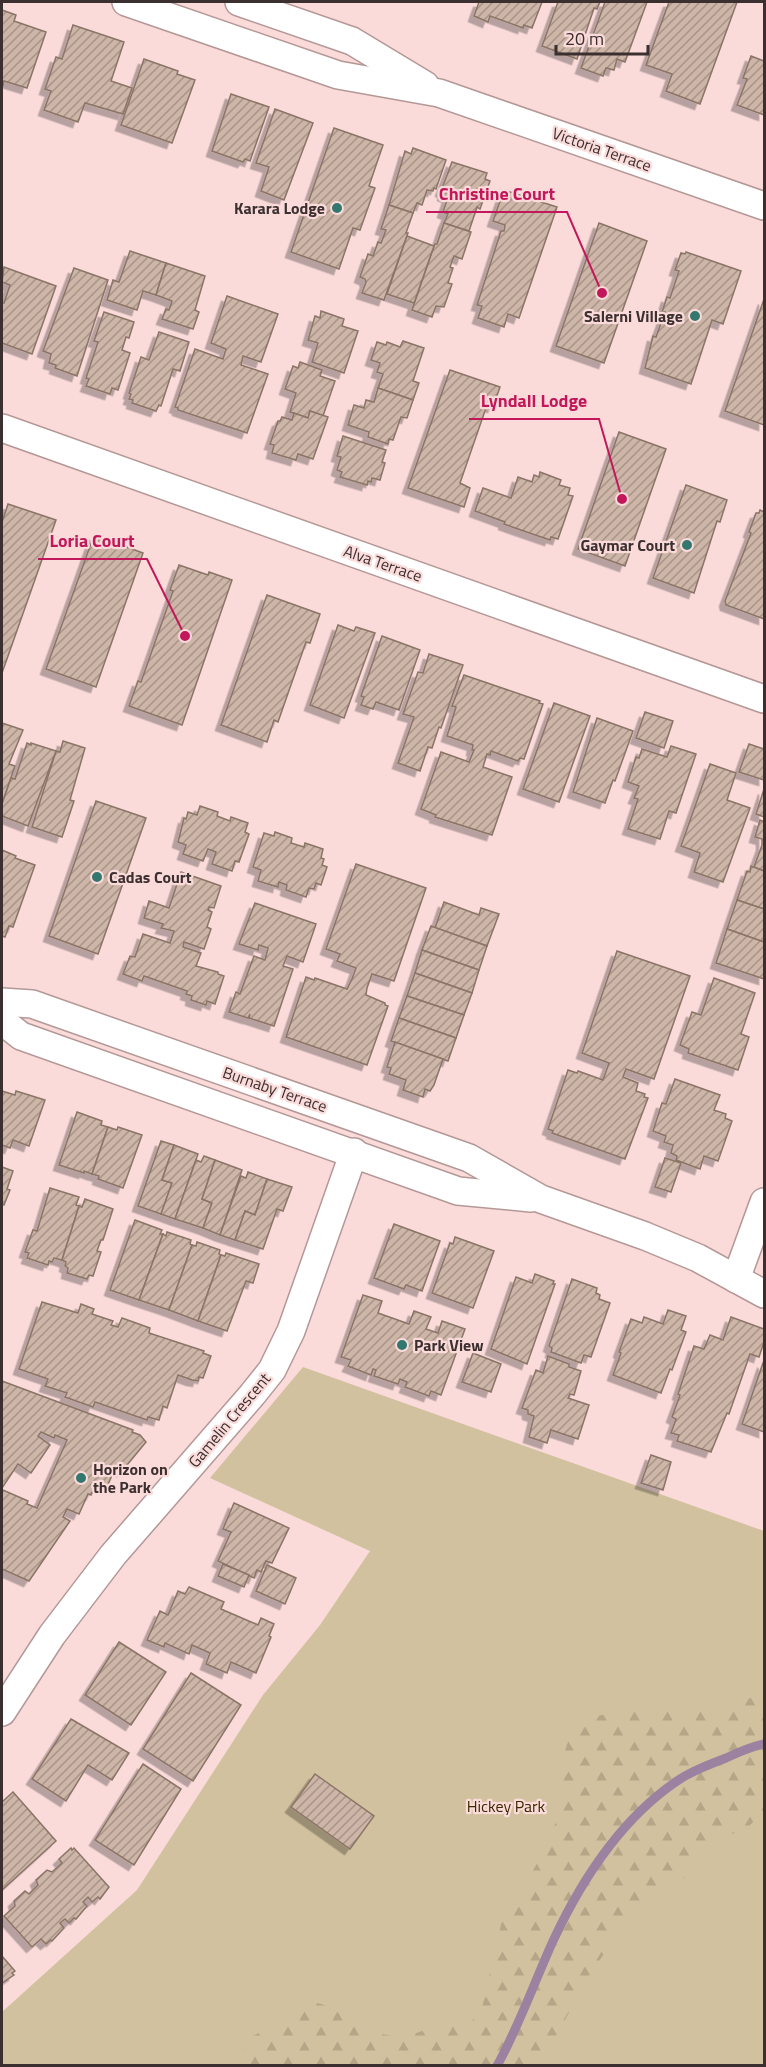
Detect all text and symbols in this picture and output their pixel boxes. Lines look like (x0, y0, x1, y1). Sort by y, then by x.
scale bar (556, 18, 648, 56)
text: 20 m (565, 25, 604, 52)
street label: Victoria Terrace (549, 121, 655, 177)
callout: Christine Court (426, 176, 567, 212)
text: Christine Court (439, 180, 556, 207)
place label: Karara Lodge (234, 196, 325, 220)
marker: Karara Lodge (330, 201, 344, 215)
place label: Salerni Village (584, 304, 683, 328)
marker: Salerni Village (688, 309, 702, 323)
callout: Lyndall Lodge (469, 383, 599, 419)
text: Lyndall Lodge (481, 387, 587, 414)
callout: Loria Court (38, 523, 147, 559)
text: Loria Court (50, 527, 135, 554)
place label: Gaymar Court (580, 533, 675, 557)
street label: Alva Terrace (341, 538, 425, 588)
marker: Gaymar Court (680, 538, 694, 552)
place label: Cadas Court (109, 865, 192, 889)
marker: Cadas Court (90, 870, 104, 884)
street label: Burnaby Terrace (220, 1060, 330, 1118)
place label: Park View (414, 1333, 484, 1357)
marker: Park View (395, 1338, 409, 1352)
street label: Gamelin Crescent (182, 1367, 276, 1473)
place label: Horizon on the Park (93, 1457, 168, 1499)
marker: Horizon on the Park (74, 1471, 88, 1485)
park label: Hickey Park (467, 1794, 546, 1818)

